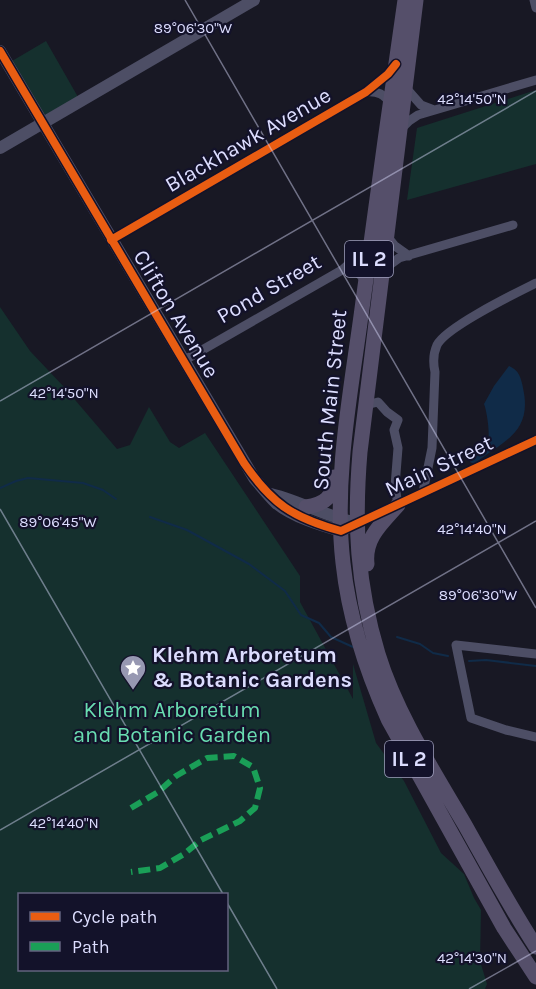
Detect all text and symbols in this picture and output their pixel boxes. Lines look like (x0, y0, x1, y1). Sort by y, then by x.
text: 89°06'30"W (154, 19, 233, 37)
street label: Blackhawk Avenue (161, 82, 335, 198)
text: 42°14'50"N (437, 90, 507, 108)
road number: IL 2 (345, 241, 393, 277)
street label: Clifton Avenue (128, 245, 224, 383)
street label: Pond Street (212, 249, 326, 329)
street label: South Main Street (308, 308, 352, 492)
text: 42°14'50"N (29, 384, 99, 402)
street label: Main Street (381, 430, 497, 502)
text: 89°06'45"W (19, 513, 97, 531)
text: 42°14'40"N (437, 520, 507, 538)
text: 89°06'30"W (439, 586, 518, 604)
place label: Klehm Arboretum & Botanic Gardens (152, 642, 352, 693)
place icon: Klehm Arboretum & Botanic Gardens (118, 653, 148, 691)
park label: Klehm Arboretum and Botanic Garden (73, 697, 271, 748)
road number: IL 2 (385, 741, 433, 777)
text: 42°14'40"N (29, 814, 99, 832)
legend (18, 893, 228, 971)
text: Cycle path (72, 906, 157, 928)
text: Path (72, 936, 110, 958)
text: 42°14'30"N (437, 949, 507, 967)

